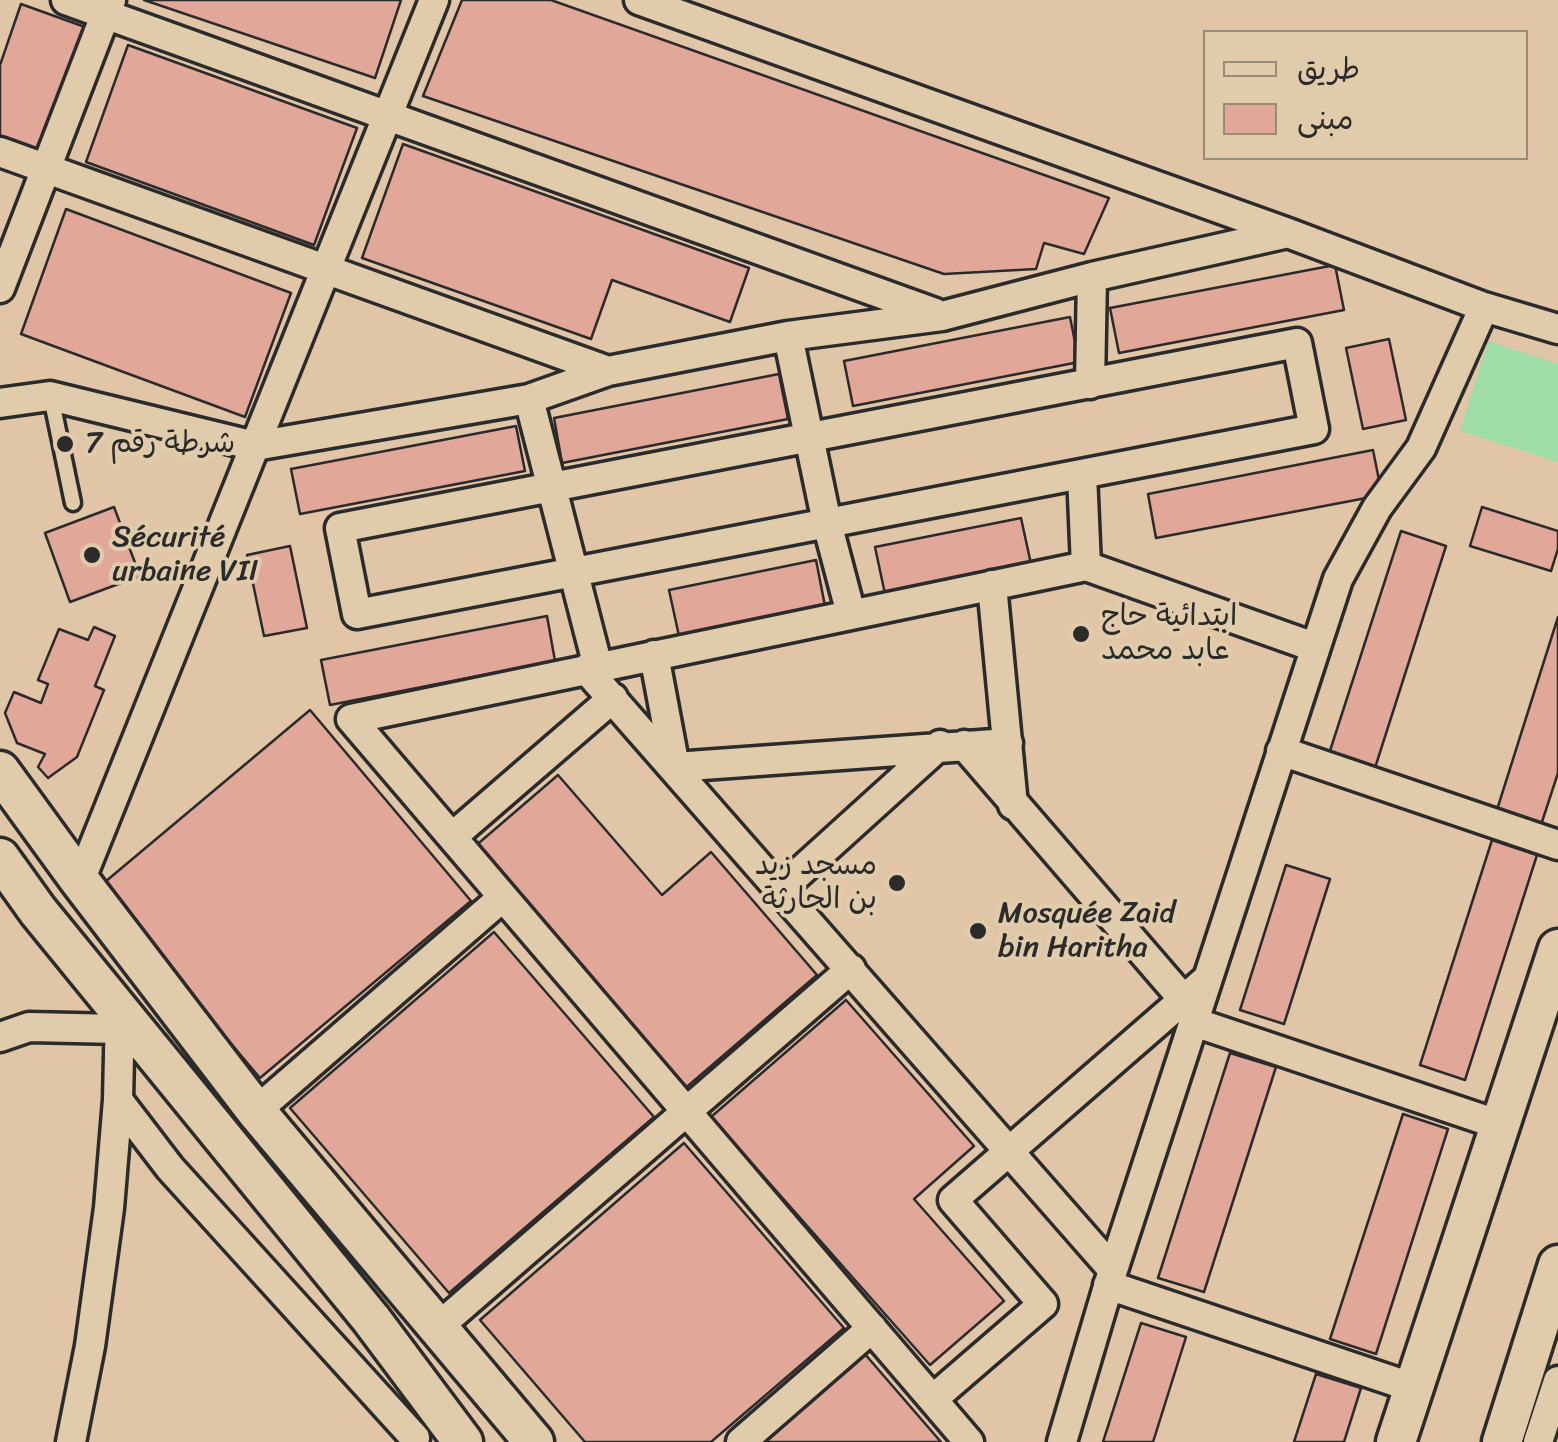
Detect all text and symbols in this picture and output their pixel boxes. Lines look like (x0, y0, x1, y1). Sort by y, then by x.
legend (1203, 30, 1528, 160)
text: طريق (1297, 42, 1360, 96)
text: مبنى (1297, 92, 1353, 146)
place label: شرطة رقم 7 (85, 426, 235, 462)
marker: شرطة رقم 7 (54, 433, 76, 455)
place label: Sécurité urbaine VII (112, 520, 258, 590)
marker: Sécurité urbaine VII (81, 544, 103, 566)
place label: ابتدائية حاج عابد محمد (1101, 599, 1237, 670)
marker: ابتدائية حاج عابد محمد (1070, 623, 1092, 645)
place label: مسجد زيد بن الحارثة (755, 848, 877, 918)
marker: مسجد زيد بن الحارثة (886, 872, 908, 894)
place label: Mosquée Zaid bin Haritha (998, 896, 1175, 966)
marker: Mosquée Zaid bin Haritha (967, 920, 989, 942)

